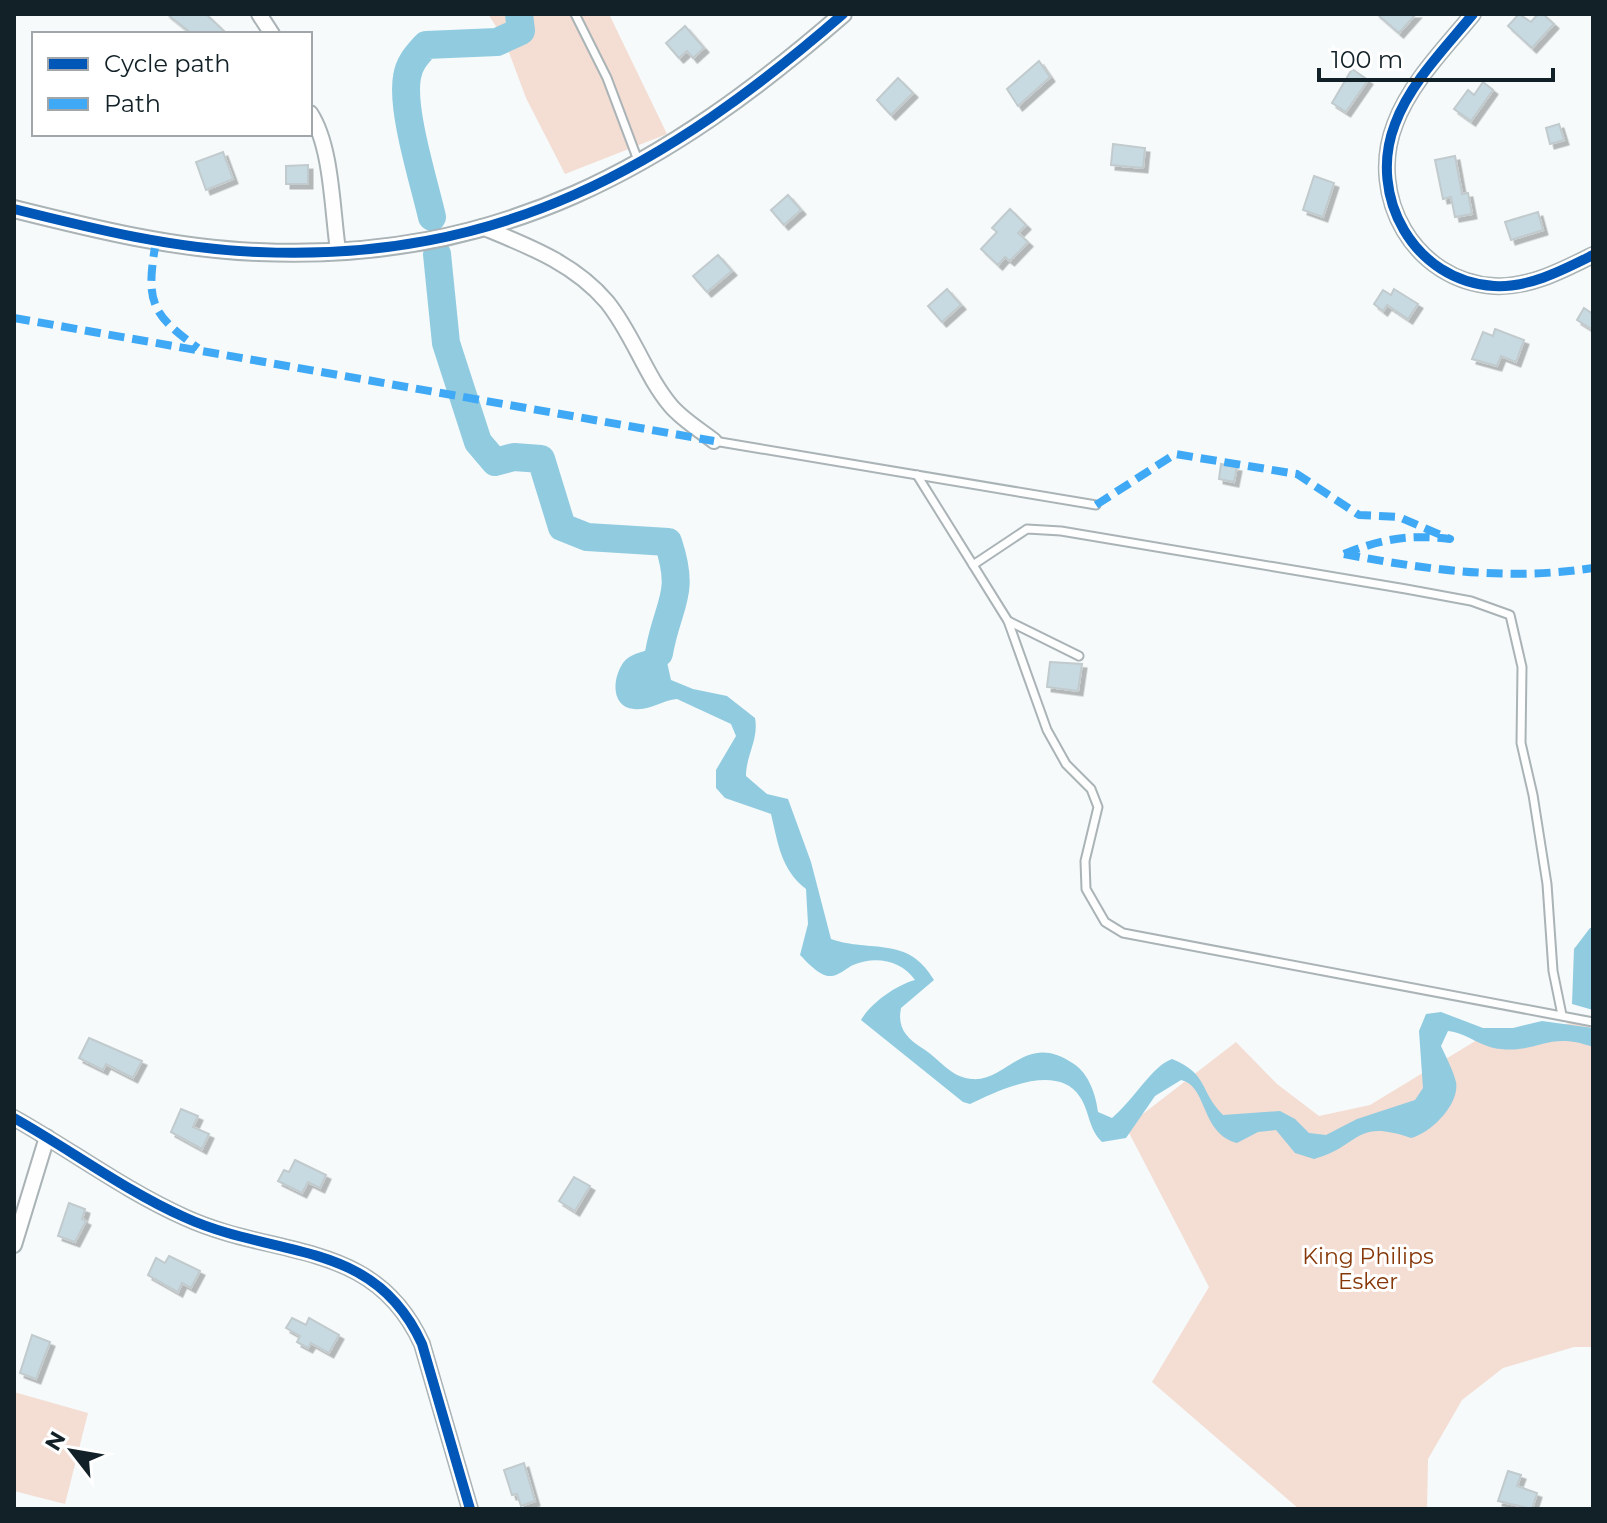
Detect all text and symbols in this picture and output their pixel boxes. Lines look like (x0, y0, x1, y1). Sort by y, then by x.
legend (32, 32, 312, 136)
scale bar (1319, 32, 1553, 82)
text: 100 m (1331, 45, 1403, 74)
text: Cycle path (104, 49, 231, 78)
text: Path (104, 89, 161, 118)
park label: King Philips Esker (1302, 1243, 1434, 1295)
north arrow (32, 1411, 112, 1491)
text: N (39, 1426, 71, 1456)

